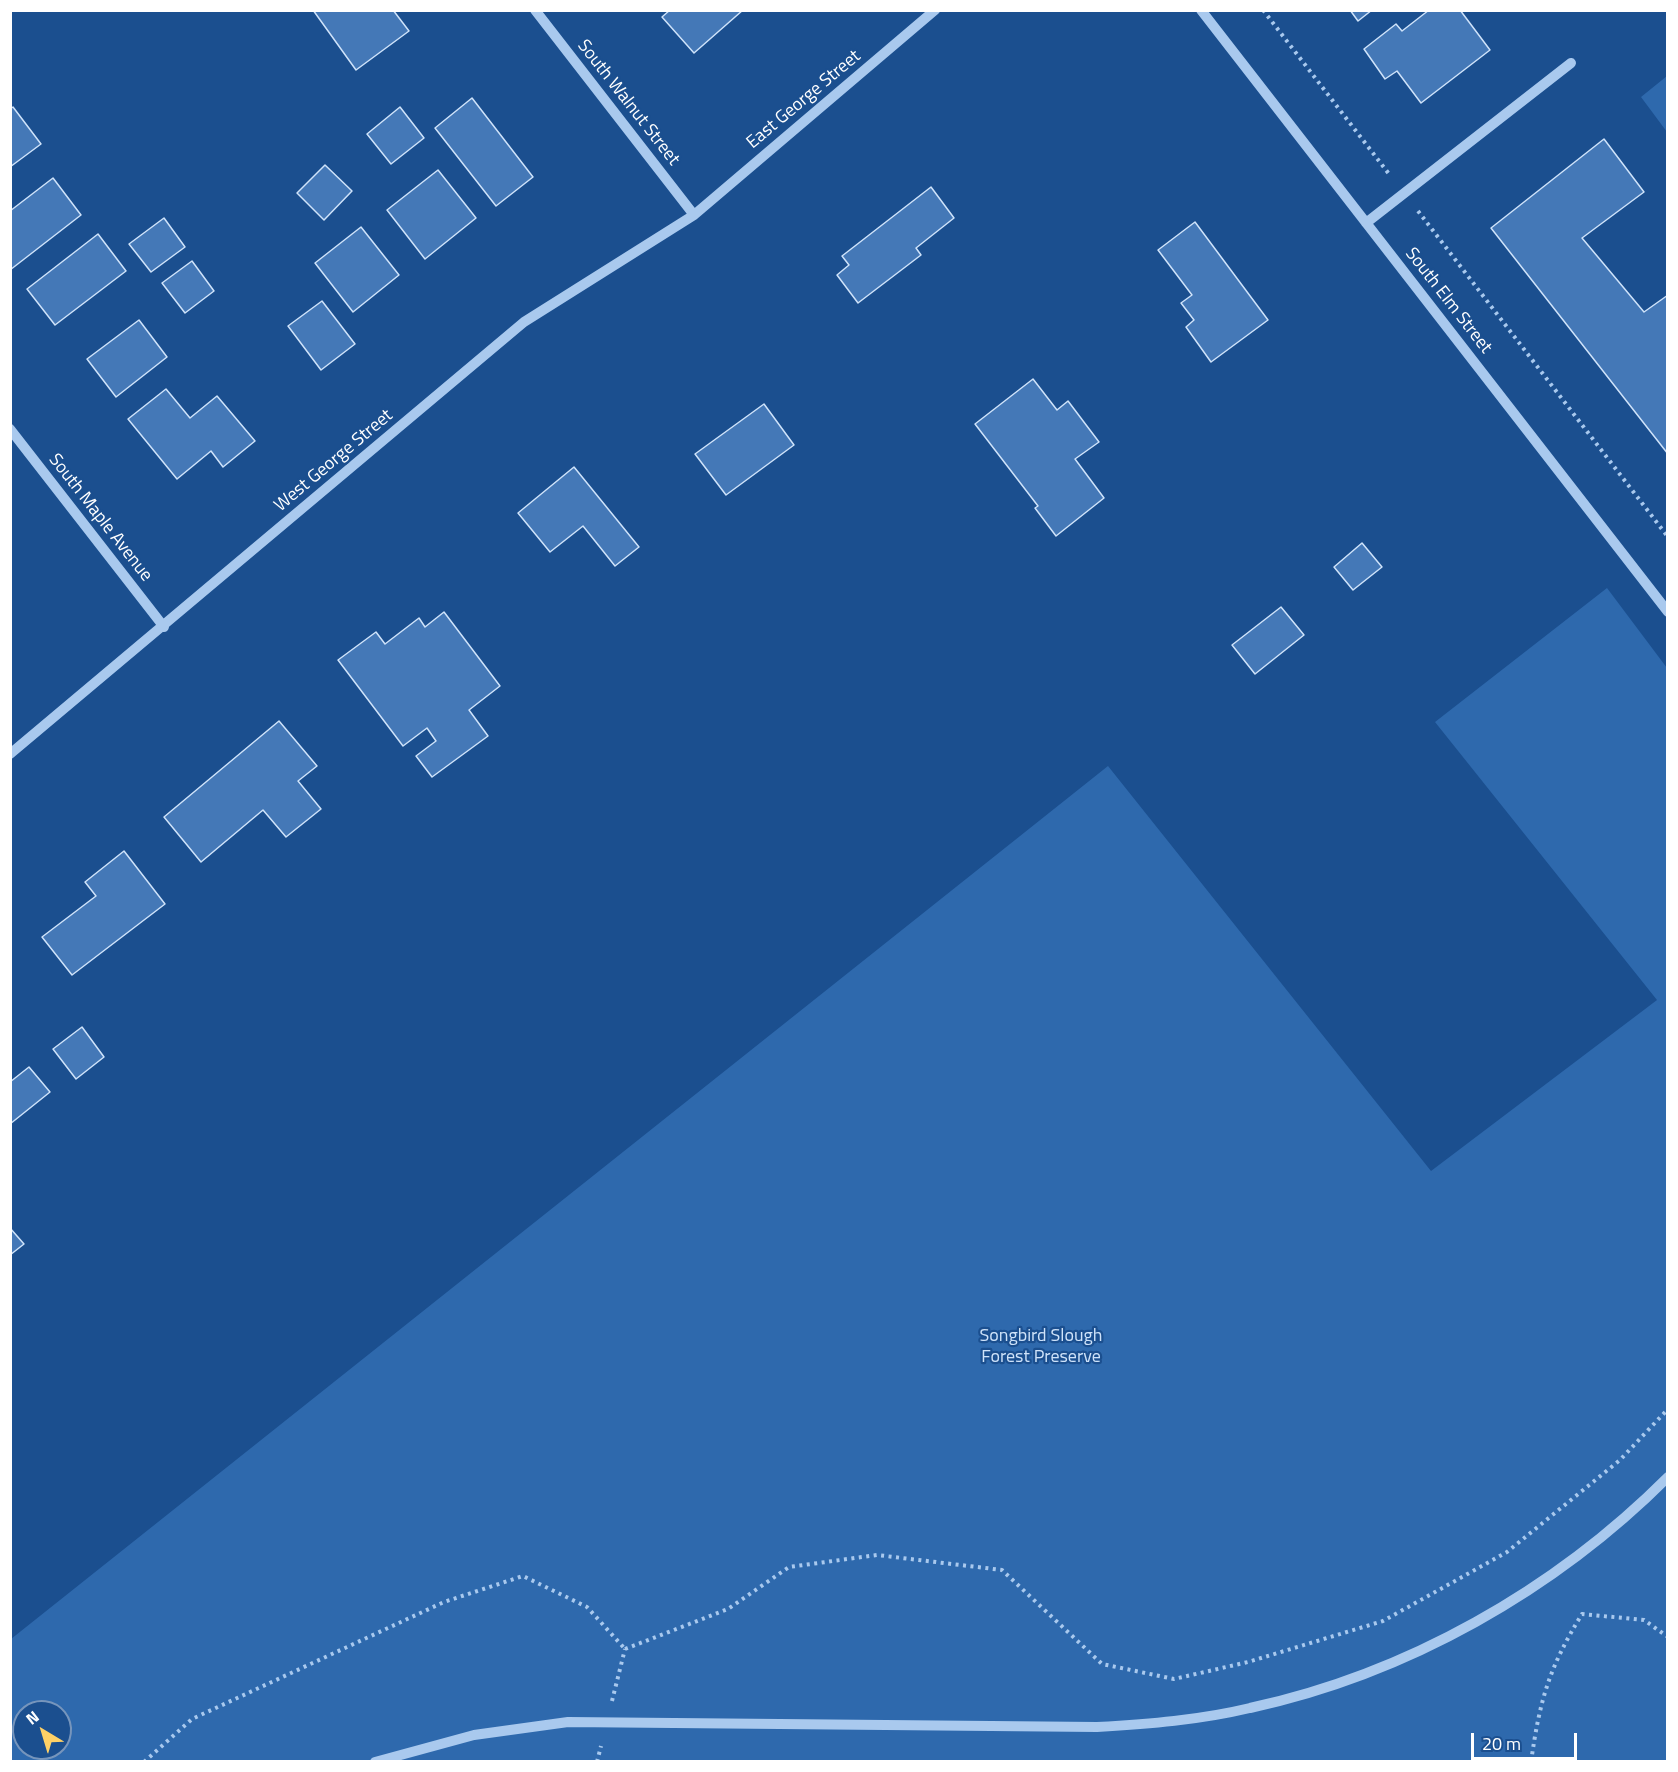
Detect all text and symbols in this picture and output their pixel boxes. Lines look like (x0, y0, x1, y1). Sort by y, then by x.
street label: South Walnut Street (572, 36, 684, 170)
street label: East George Street (743, 46, 865, 154)
street label: South Elm Street (1400, 244, 1496, 358)
street label: West George Street (270, 405, 398, 517)
street label: South Maple Avenue (43, 450, 157, 586)
park label: Songbird Slough Forest Preserve (980, 1326, 1102, 1368)
north arrow (12, 1700, 72, 1760)
text: N (20, 1705, 44, 1730)
scale bar (1474, 1721, 1580, 1759)
text: 20 m (1482, 1730, 1521, 1757)

